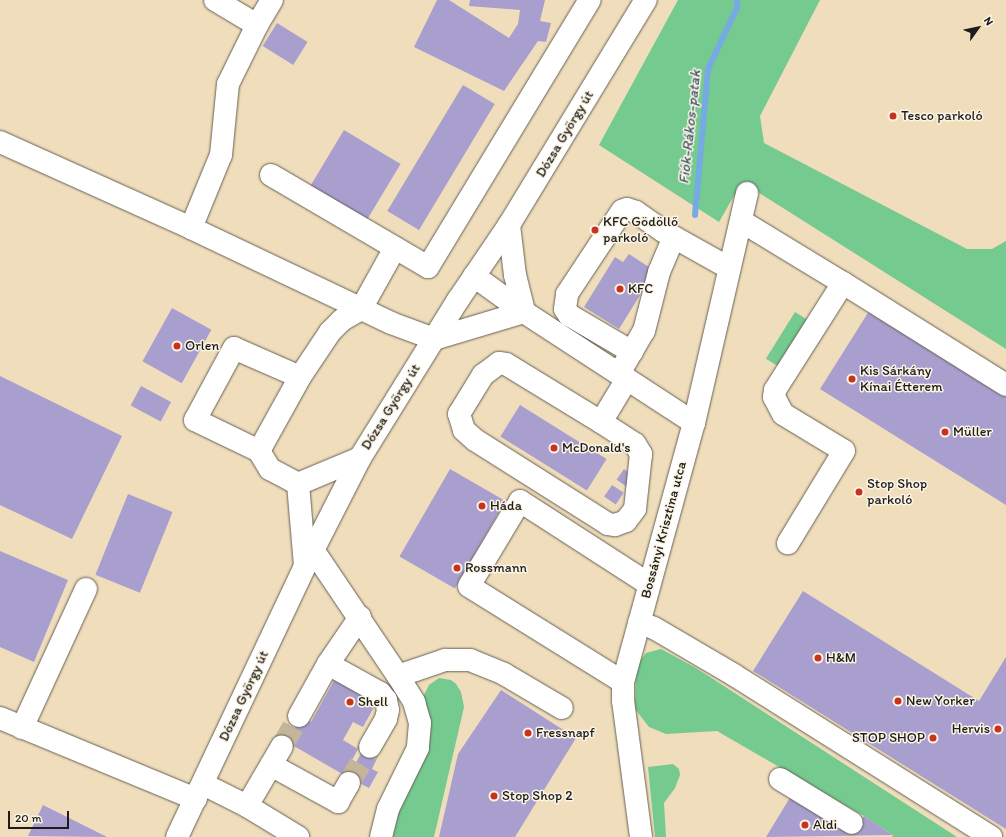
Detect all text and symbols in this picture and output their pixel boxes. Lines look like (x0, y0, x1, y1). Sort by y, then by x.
north arrow (958, 8, 998, 48)
text: N (981, 15, 996, 28)
water label: Fiók-Rákos-patak (675, 69, 705, 185)
street label: Dózsa György út (533, 88, 597, 180)
place label: Tesco parkoló (901, 108, 982, 124)
marker: Tesco parkoló (888, 111, 898, 121)
place label: KFC Gödöllő parkoló (603, 214, 678, 246)
marker: KFC Gödöllő parkoló (590, 225, 600, 235)
place label: KFC (628, 281, 653, 297)
marker: KFC (615, 284, 625, 294)
place label: Orlen (185, 338, 219, 354)
marker: Orlen (172, 341, 182, 351)
street label: Dózsa György út (358, 361, 424, 453)
place label: Kis Sárkány Kínai Étterem (860, 363, 942, 396)
marker: Kis Sárkány Kínai Étterem (847, 374, 857, 384)
place label: Müller (953, 424, 992, 440)
marker: Müller (940, 427, 950, 437)
place label: McDonald's (562, 440, 630, 456)
marker: McDonald's (549, 443, 559, 453)
street label: Bossányi Krisztina utca (638, 460, 690, 600)
place label: Stop Shop parkoló (867, 476, 927, 508)
marker: Stop Shop parkoló (854, 487, 864, 497)
place label: Háda (490, 498, 522, 514)
marker: Háda (477, 501, 487, 511)
place label: Rossmann (465, 560, 527, 576)
marker: Rossmann (452, 563, 462, 573)
street label: Dózsa György út (216, 648, 272, 744)
place label: H&M (826, 650, 856, 666)
marker: H&M (813, 653, 823, 663)
place label: New Yorker (906, 693, 974, 709)
place label: Shell (358, 694, 388, 710)
marker: New Yorker (893, 696, 903, 706)
marker: Shell (345, 697, 355, 707)
place label: Hervis (952, 721, 990, 737)
marker: Hervis (993, 724, 1003, 734)
place label: Fressnapf (536, 725, 595, 741)
marker: Fressnapf (523, 728, 533, 738)
place label: STOP SHOP (852, 730, 925, 746)
marker: STOP SHOP (928, 733, 938, 743)
place label: Stop Shop 2 (502, 788, 572, 804)
marker: Stop Shop 2 (489, 791, 499, 801)
scale bar (10, 803, 71, 829)
text: 20 m (15, 811, 42, 825)
place label: Aldi (813, 817, 837, 833)
marker: Aldi (800, 820, 810, 830)

